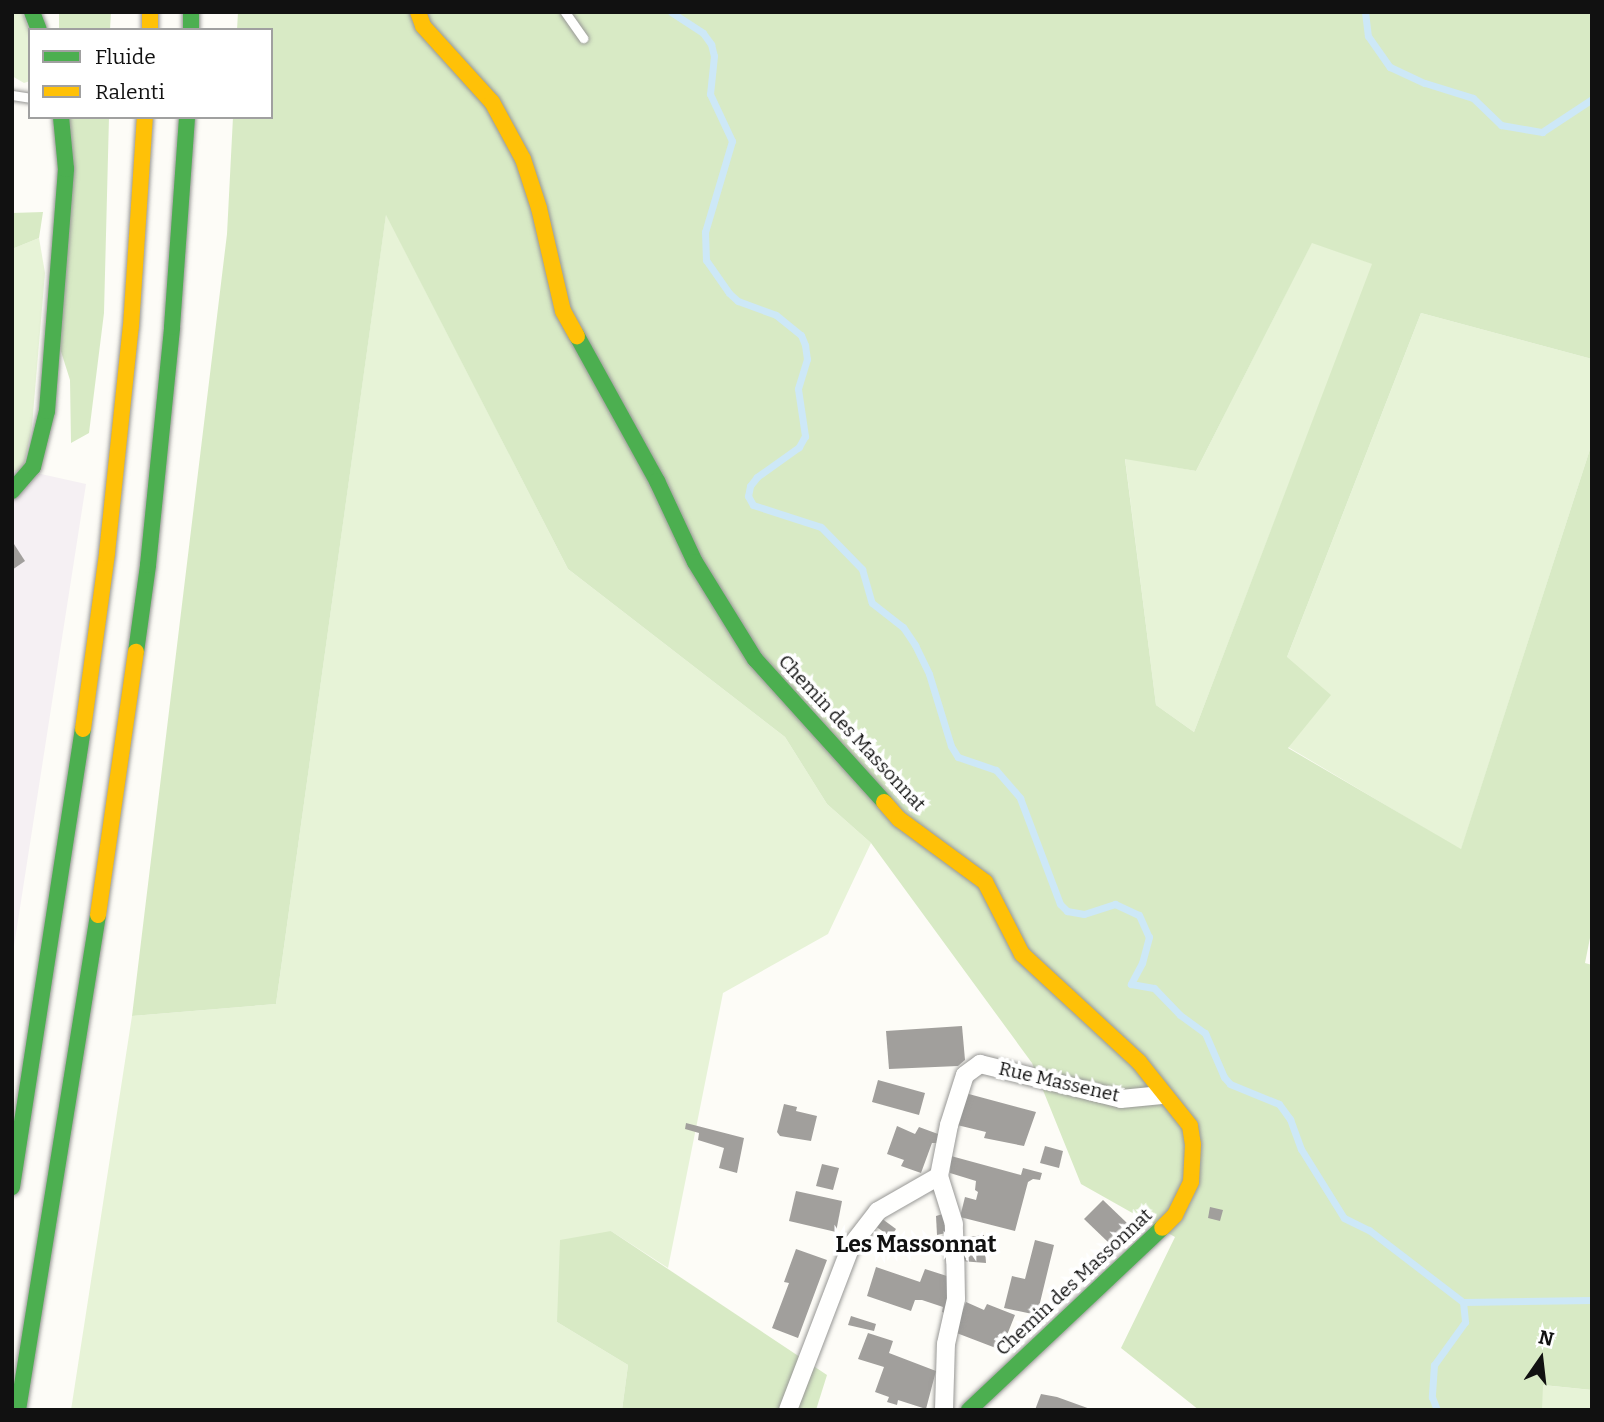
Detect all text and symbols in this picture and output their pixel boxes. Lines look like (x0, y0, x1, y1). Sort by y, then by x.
legend (28, 28, 273, 119)
text: Fluide (95, 44, 156, 70)
text: Ralenti (95, 79, 165, 105)
street label: Chemin des Massonnat (774, 650, 930, 816)
street label: Rue Massenet (997, 1057, 1121, 1107)
street label: Chemin des Massonnat (991, 1204, 1157, 1360)
district label: Les Massonnat (835, 1230, 997, 1258)
north arrow (1506, 1324, 1576, 1394)
text: N (1536, 1325, 1556, 1351)

